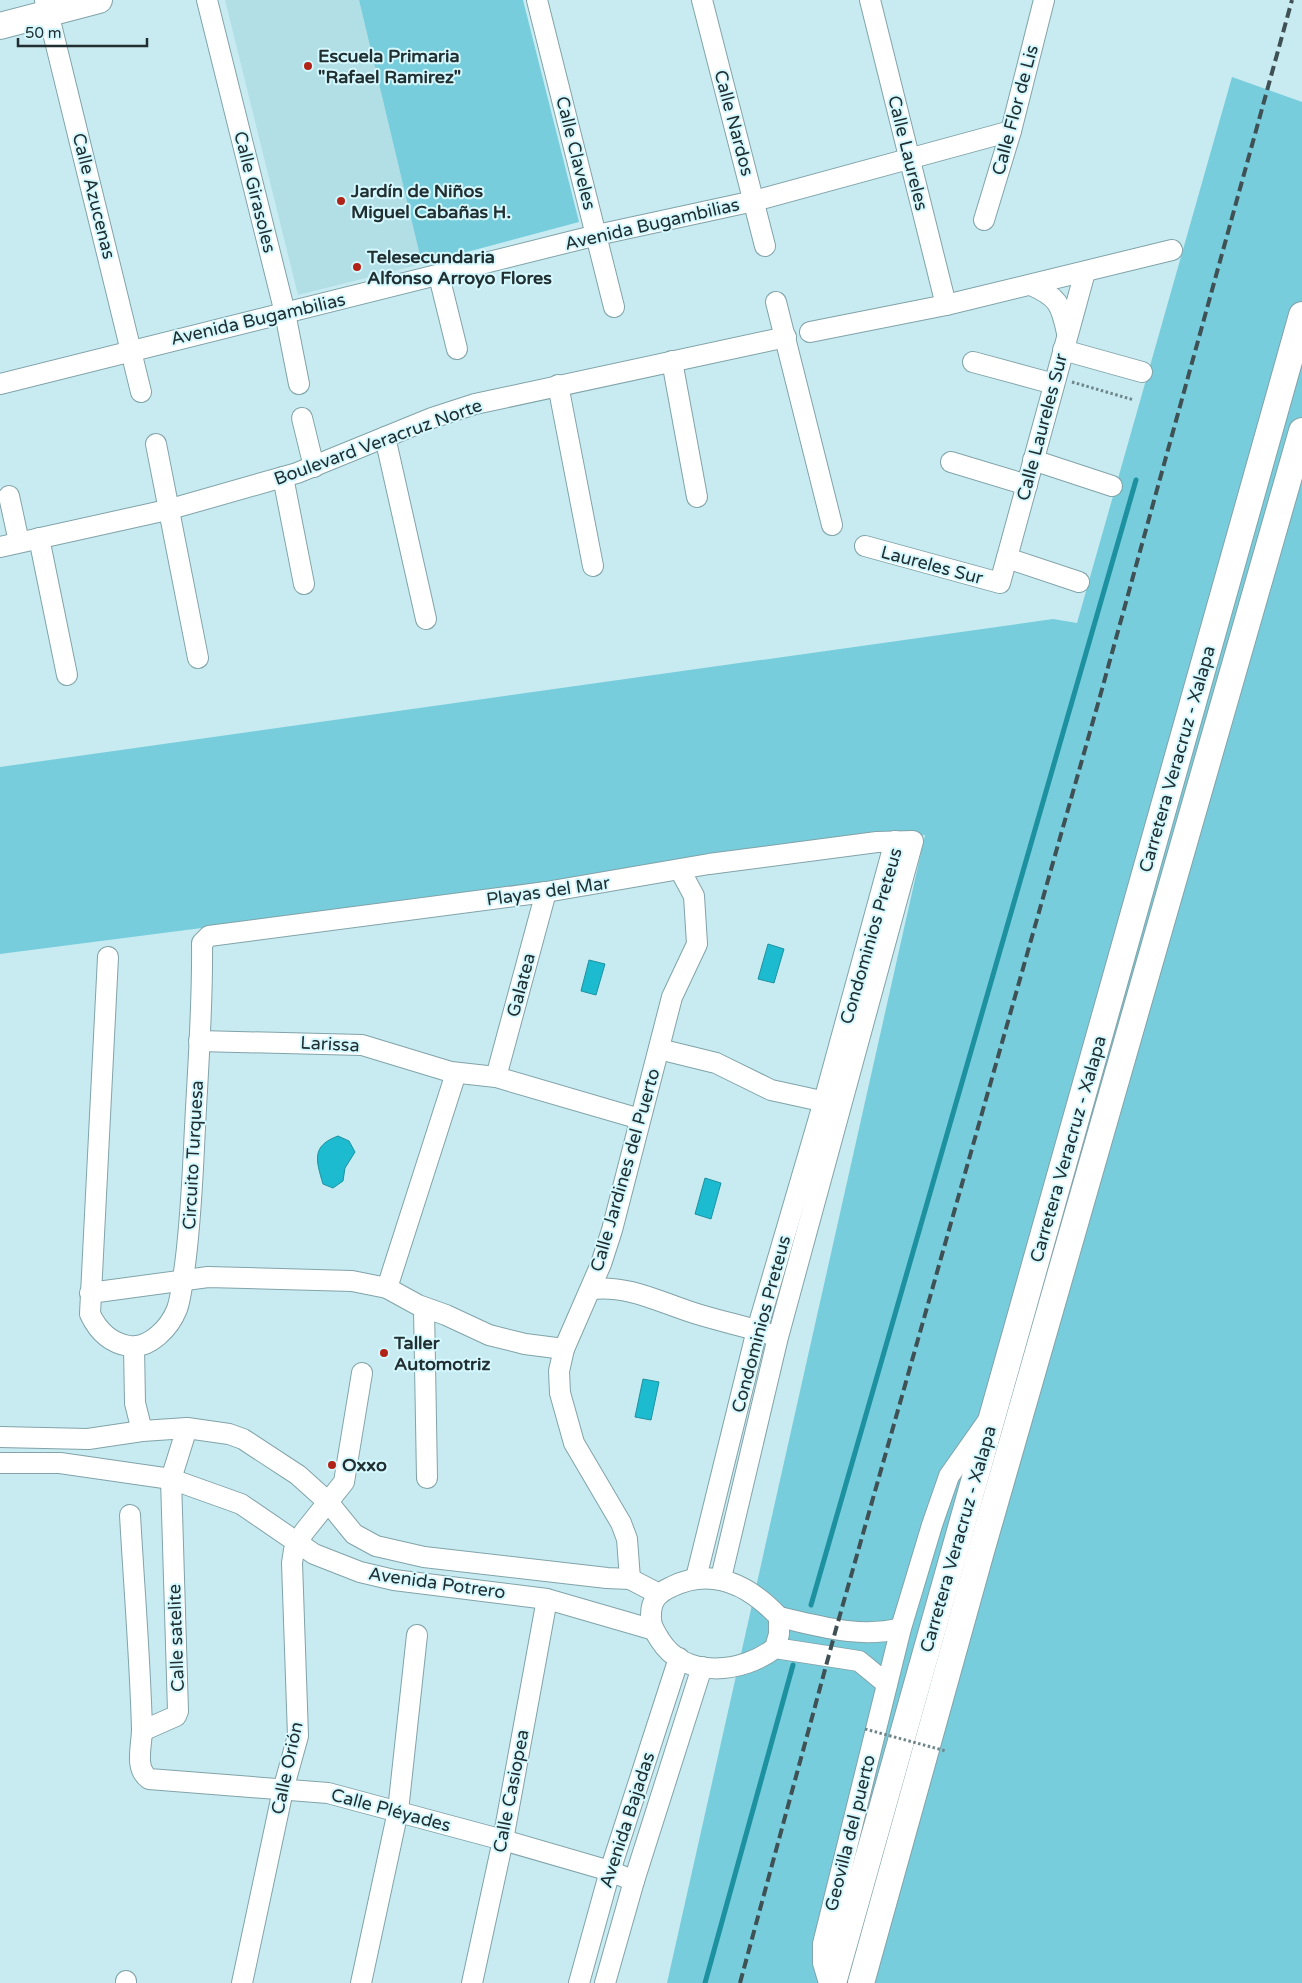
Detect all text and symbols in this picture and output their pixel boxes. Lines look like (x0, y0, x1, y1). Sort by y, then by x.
scale bar (18, 15, 146, 47)
text: 50 m (25, 24, 62, 42)
street label: Calle Flor de Lis (987, 42, 1043, 178)
place label: Escuela Primaria "Rafael Ramirez" (318, 45, 461, 88)
marker: Escuela Primaria "Rafael Ramirez" (302, 60, 314, 72)
street label: Calle Nardos (709, 68, 759, 178)
street label: Calle Laureles (883, 93, 933, 213)
street label: Calle Claveles (551, 94, 601, 212)
street label: Calle Girasoles (229, 129, 281, 255)
street label: Calle Azucenas (68, 131, 120, 261)
place label: Jardín de Niños Miguel Cabañas H. (350, 180, 511, 223)
street label: Avenida Bugambilias (562, 193, 742, 255)
marker: Jardín de Niños Miguel Cabañas H. (335, 195, 347, 207)
place label: Telesecundaria Alfonso Arroyo Flores (366, 246, 552, 289)
marker: Telesecundaria Alfonso Arroyo Flores (351, 261, 363, 273)
street label: Avenida Bugambilias (168, 288, 348, 350)
street label: Calle Laureles Sur (1012, 351, 1072, 503)
street label: Boulevard Veracruz Norte (271, 394, 485, 490)
street label: Laureles Sur (878, 541, 986, 589)
street label: Carretera Veracruz - Xalapa (1134, 643, 1220, 875)
street label: Condominios Preteus (835, 845, 907, 1027)
street label: Playas del Mar (485, 871, 611, 911)
street label: Galatea (502, 951, 540, 1019)
street label: Larissa (300, 1031, 360, 1057)
street label: Carretera Veracruz - Xalapa (1025, 1033, 1111, 1265)
street label: Calle Jardines del Puerto (585, 1066, 665, 1274)
street label: Circuito Turquesa (178, 1080, 208, 1230)
street label: Condominios Preteus (727, 1233, 795, 1415)
place label: Taller Automotriz (393, 1332, 490, 1375)
marker: Taller Automotriz (378, 1347, 390, 1359)
street label: Carretera Veracruz - Xalapa (915, 1423, 1001, 1655)
place label: Oxxo (342, 1454, 387, 1476)
marker: Oxxo (326, 1459, 338, 1471)
street label: Avenida Potrero (367, 1563, 507, 1604)
street label: Calle satelite (163, 1584, 189, 1692)
street label: Calle Orión (266, 1720, 308, 1816)
street label: Calle Casiopea (488, 1728, 534, 1854)
street label: Avenida Bajadas (595, 1749, 659, 1891)
street label: Geovilla del puerto (820, 1753, 880, 1913)
street label: Calle Pléyades (329, 1783, 453, 1837)

